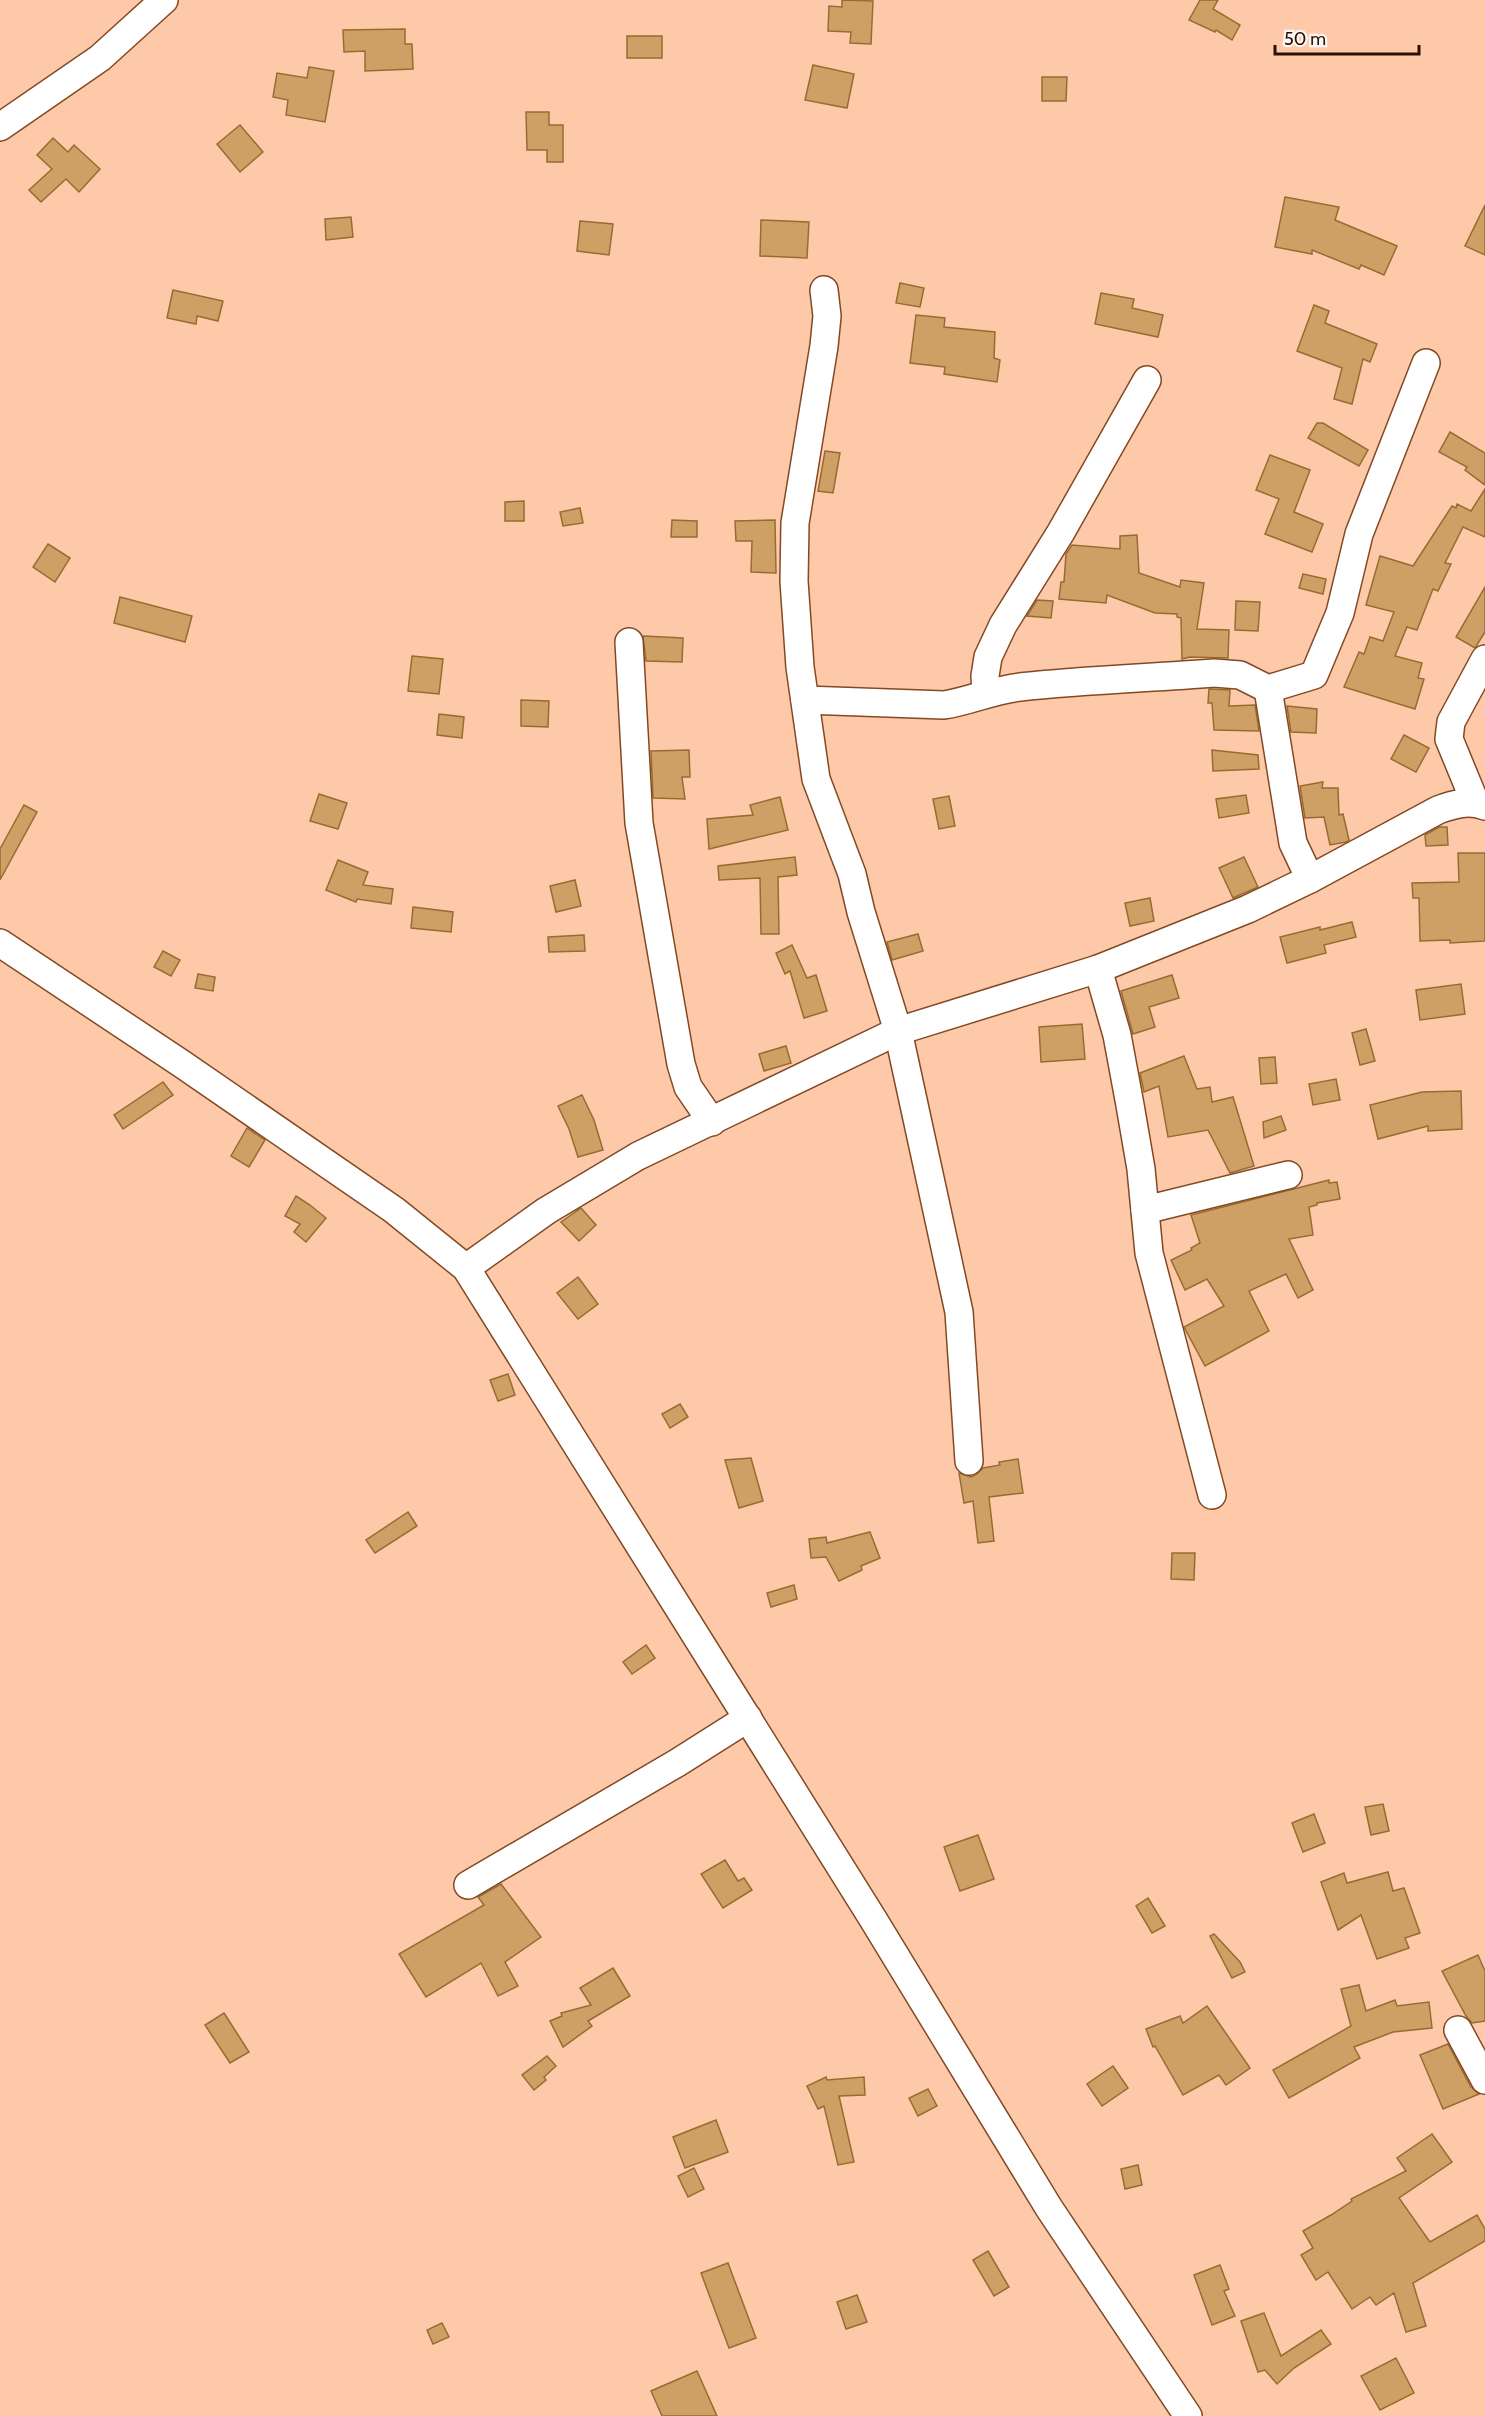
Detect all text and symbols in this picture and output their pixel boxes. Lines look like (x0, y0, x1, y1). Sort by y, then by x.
scale bar (1275, 18, 1419, 56)
text: 50 m (1284, 28, 1326, 50)

